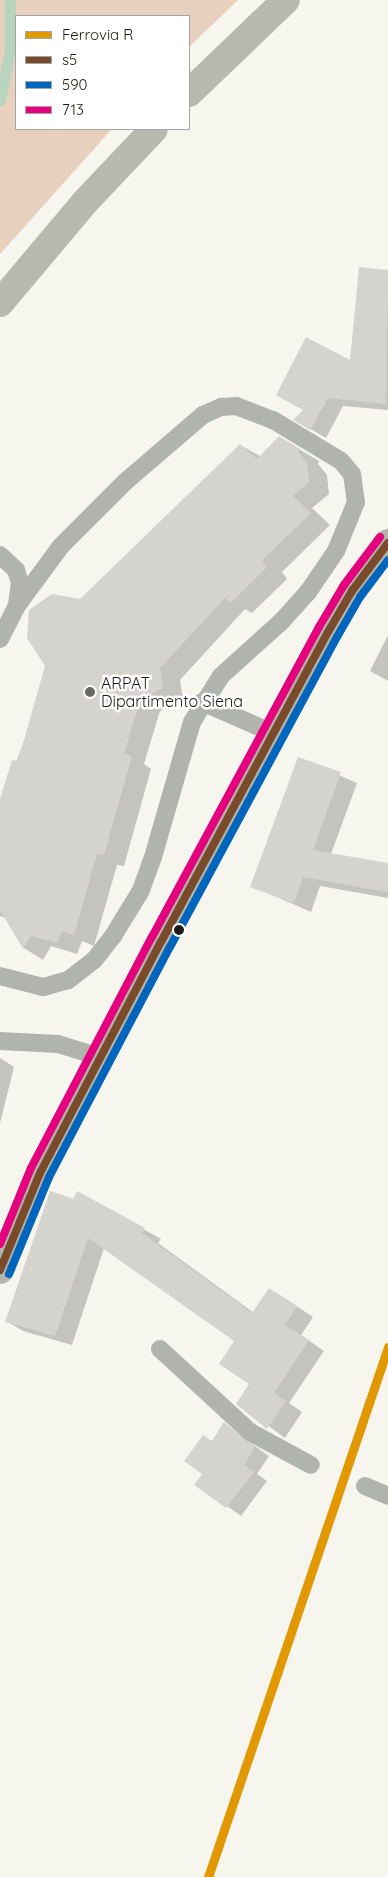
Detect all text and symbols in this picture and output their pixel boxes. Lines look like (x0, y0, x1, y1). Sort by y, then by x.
legend (15, 15, 190, 130)
text: Ferrovia R (62, 25, 133, 44)
text: s5 (62, 50, 77, 69)
text: 590 (62, 75, 87, 94)
text: 713 (62, 100, 84, 119)
place label: ARPAT Dipartimento Siena (101, 673, 243, 711)
marker: ARPAT Dipartimento Siena (83, 685, 97, 699)
unlabelled marker (174, 925, 184, 935)

